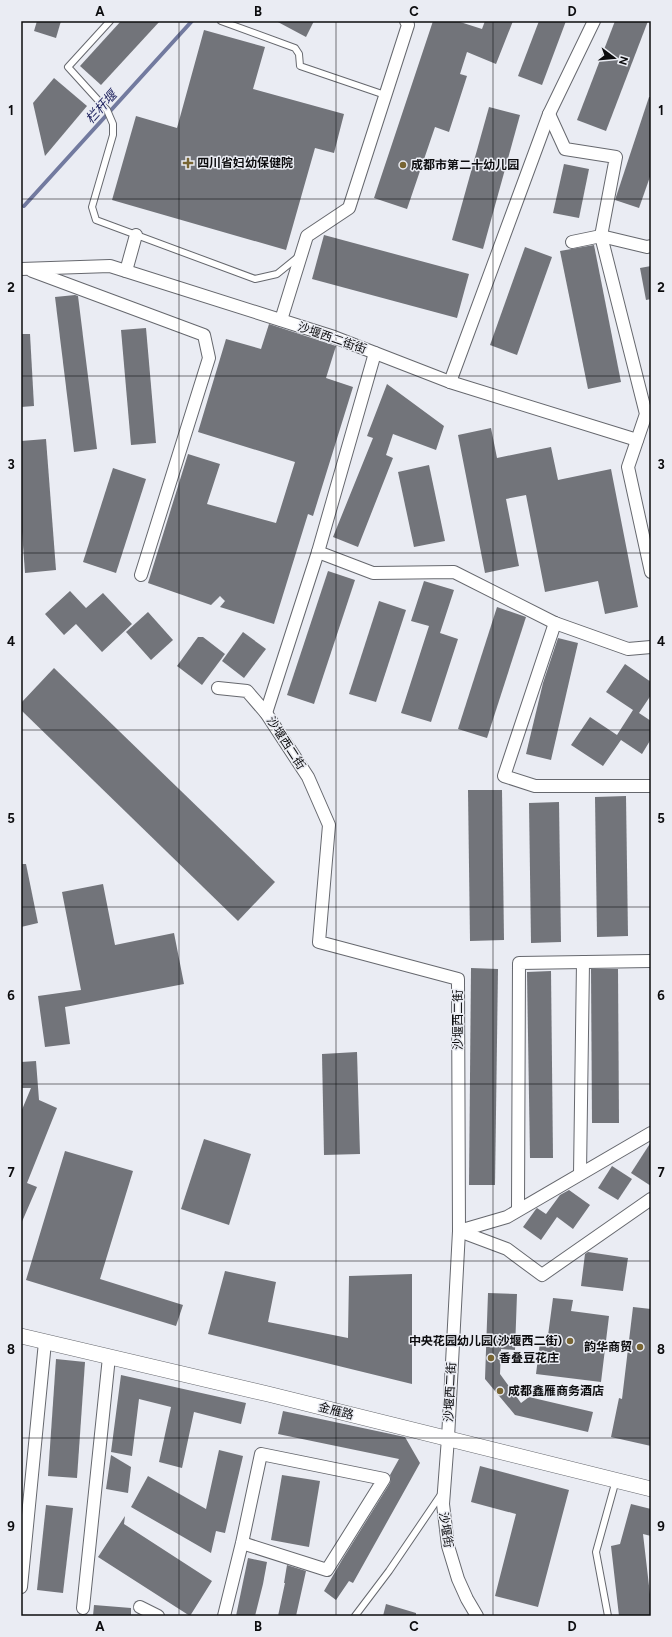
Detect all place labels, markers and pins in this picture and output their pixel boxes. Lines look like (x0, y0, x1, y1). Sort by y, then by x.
place label: 四川省妇幼保健院 (197, 156, 293, 170)
marker: 四川省妇幼保健院 (182, 157, 194, 169)
place label: 成都市第二十幼儿园 (411, 158, 519, 172)
marker: 成都市第二十幼儿园 (398, 160, 408, 170)
place label: 中央花园幼儿园(沙堰西二街) (409, 1334, 562, 1348)
marker: 中央花园幼儿园(沙堰西二街) (565, 1336, 575, 1346)
place label: 韵华商贸 (584, 1340, 632, 1354)
marker: 韵华商贸 (635, 1342, 645, 1352)
place label: 香叠豆花庄 (499, 1351, 559, 1365)
marker: 香叠豆花庄 (486, 1353, 496, 1363)
place label: 成都鑫雁商务酒店 (508, 1384, 604, 1398)
marker: 成都鑫雁商务酒店 (495, 1386, 505, 1396)

